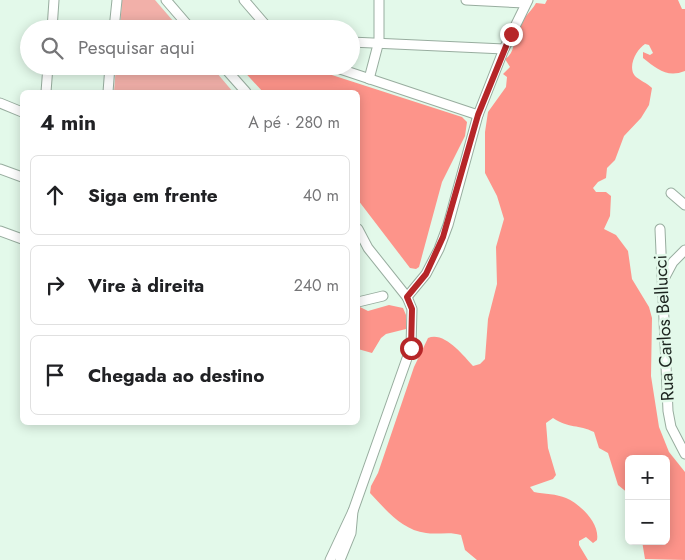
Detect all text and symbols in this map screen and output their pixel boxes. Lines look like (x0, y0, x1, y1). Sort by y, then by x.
search box (20, 20, 360, 75)
route end (500, 23, 523, 46)
icon: search (38, 34, 66, 62)
text: Pesquisar aqui (78, 34, 195, 61)
text: 4 min (40, 108, 96, 138)
text: A pé · 280 m (248, 111, 340, 134)
icon: ahead (41, 181, 69, 209)
text: Siga em frente (88, 182, 218, 209)
text: 40 m (303, 184, 339, 207)
street label: Rua Carlos Bellucci (647, 254, 681, 402)
icon: right (41, 271, 69, 299)
text: Vire à direita (88, 272, 204, 299)
text: 240 m (294, 274, 339, 297)
route start (400, 337, 423, 360)
icon: arrive (41, 361, 69, 389)
text: Chegada ao destino (88, 362, 264, 389)
map controls (625, 455, 670, 545)
button: + (625, 455, 670, 500)
button: − (625, 500, 670, 545)

